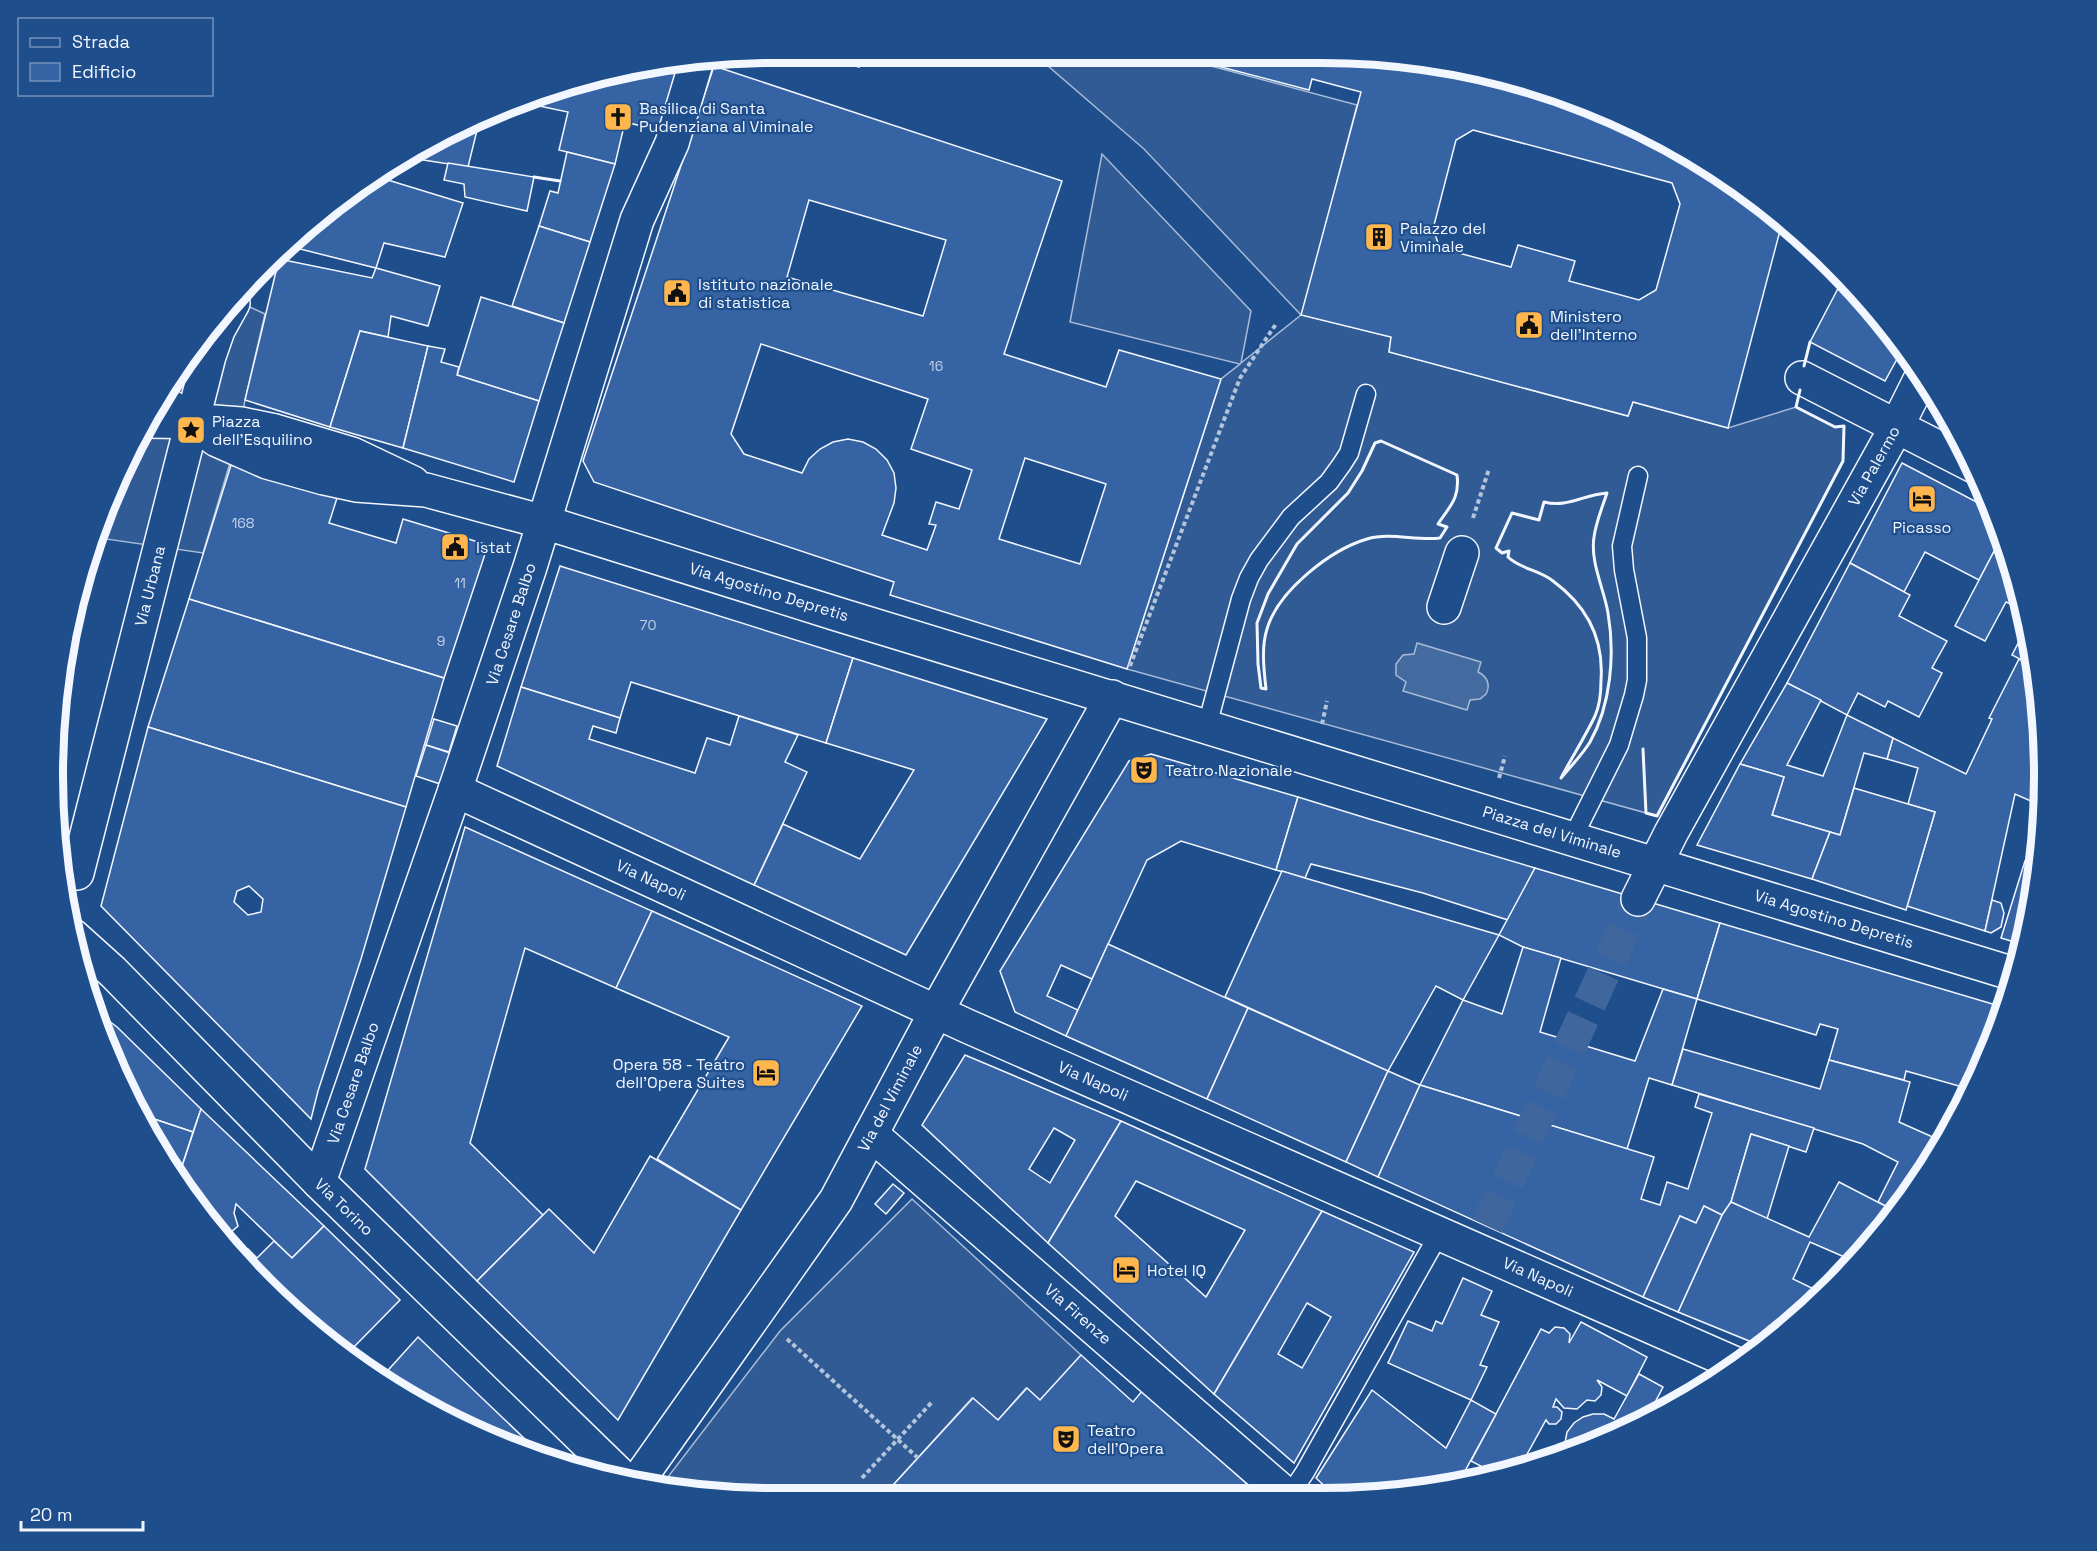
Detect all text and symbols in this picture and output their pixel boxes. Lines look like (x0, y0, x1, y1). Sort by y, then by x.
legend (18, 18, 213, 96)
text: Strada (72, 30, 130, 53)
text: Edificio (72, 60, 136, 83)
place label: Basilica di Santa Pudenziana al Viminale (639, 98, 814, 137)
church icon: Basilica di Santa Pudenziana al Viminale (602, 101, 634, 133)
place label: Palazzo del Viminale (1400, 218, 1486, 257)
building icon: Palazzo del Viminale (1363, 221, 1395, 253)
place label: Istituto nazionale di statistica (698, 274, 833, 313)
public building icon: Istituto nazionale di statistica (661, 277, 693, 309)
place label: Ministero dell'Interno (1550, 306, 1637, 345)
public building icon: Ministero dell'Interno (1513, 309, 1545, 341)
house number: 16 (929, 357, 943, 375)
place label: Piazza dell'Esquilino (212, 411, 313, 450)
place icon: Piazza dell'Esquilino (175, 414, 207, 446)
street label: Via Palermo (1843, 422, 1905, 510)
hotel icon: Picasso (1906, 483, 1938, 515)
house number: 168 (231, 514, 255, 532)
place label: Picasso (1893, 517, 1952, 538)
public building icon: Istat (439, 531, 471, 563)
place label: Istat (476, 537, 512, 558)
street label: Via Urbana (130, 544, 170, 628)
street label: Via Agostino Depretis (687, 558, 851, 626)
street label: Via Cesare Balbo (481, 560, 541, 688)
house number: 11 (454, 574, 466, 592)
house number: 70 (640, 616, 656, 634)
house number: 9 (437, 632, 445, 650)
theatre icon: Teatro Nazionale (1128, 754, 1160, 786)
place label: Teatro Nazionale (1165, 760, 1292, 781)
street label: Piazza del Viminale (1480, 801, 1624, 863)
street label: Via Napoli (613, 855, 689, 905)
street label: Via Agostino Depretis (1752, 885, 1916, 953)
street label: Via Cesare Balbo (322, 1019, 384, 1147)
street label: Via del Viminale (853, 1041, 927, 1155)
place label: Opera 58 - Teatro dell'Opera Suites (613, 1054, 745, 1093)
street label: Via Napoli (1054, 1056, 1132, 1106)
hotel icon: Opera 58 - Teatro dell'Opera Suites (750, 1057, 782, 1089)
street label: Via Torino (310, 1174, 378, 1240)
street label: Via Napoli (1499, 1252, 1577, 1302)
hotel icon: Hotel IQ (1110, 1254, 1142, 1286)
place label: Hotel IQ (1147, 1260, 1206, 1281)
street label: Via Firenze (1040, 1279, 1116, 1349)
place label: Teatro dell'Opera (1087, 1420, 1164, 1459)
theatre icon: Teatro dell'Opera (1050, 1423, 1082, 1455)
scale bar (21, 1494, 142, 1532)
text: 20 m (30, 1503, 73, 1526)

